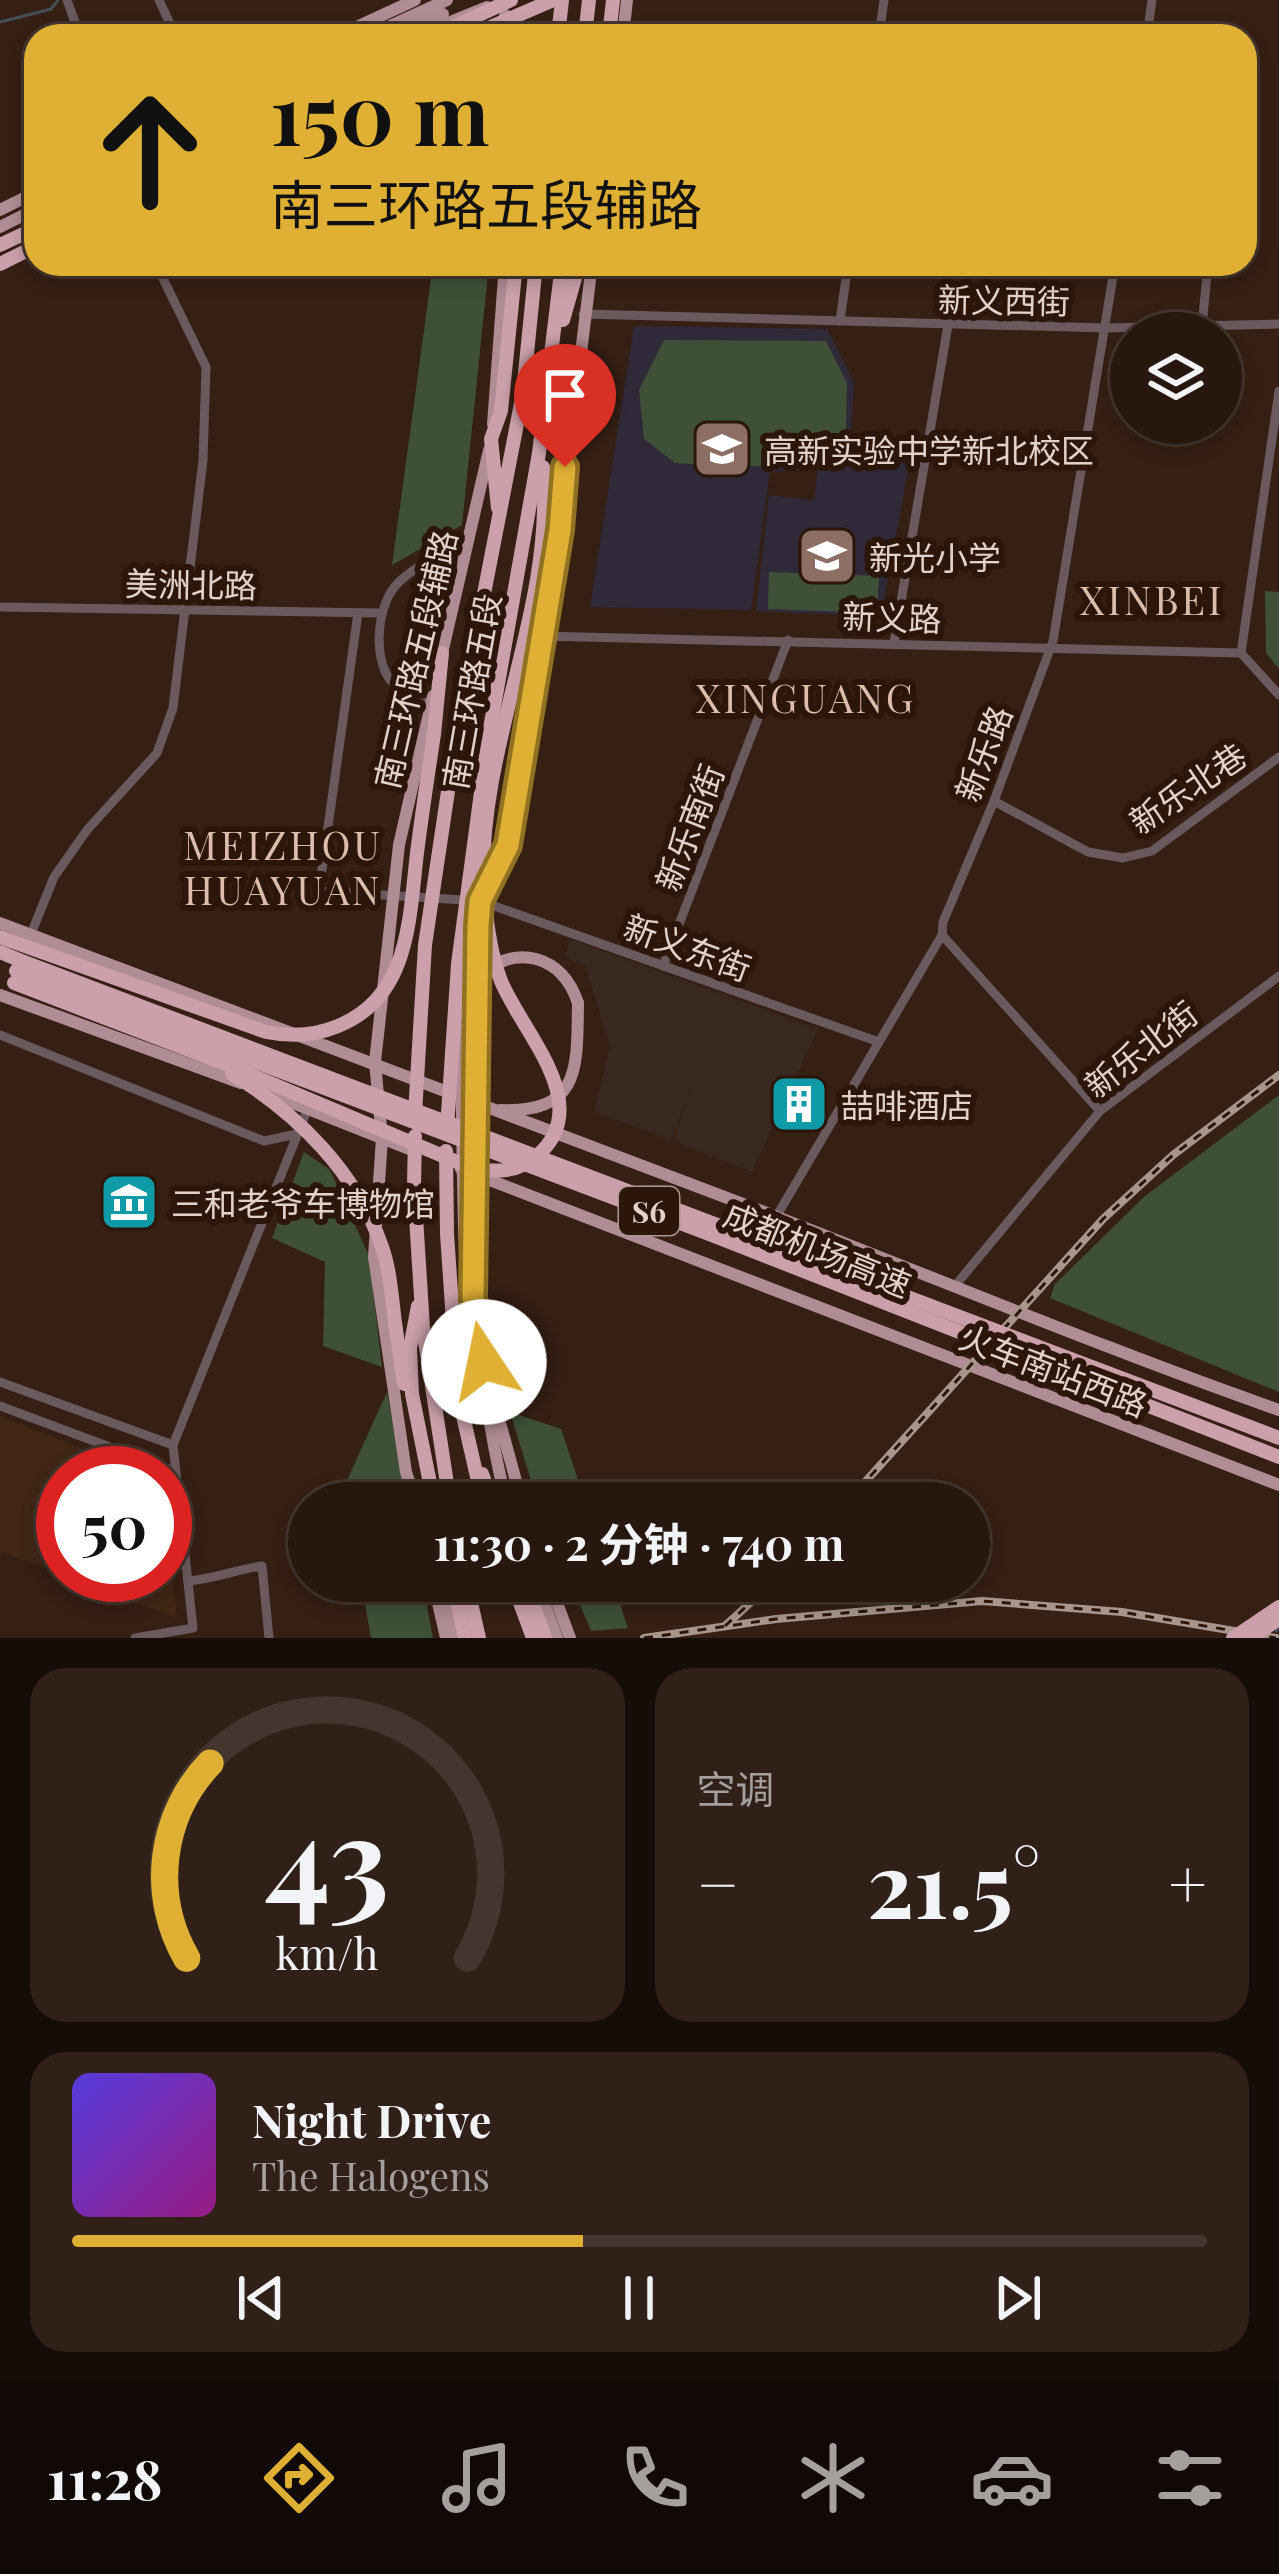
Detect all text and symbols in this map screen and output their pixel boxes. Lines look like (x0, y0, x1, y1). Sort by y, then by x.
text: 150 m (270, 55, 490, 167)
icon: ahead (72, 72, 228, 228)
text: 南三环路五段辅路 (270, 167, 702, 239)
street label: 新义西街 (938, 276, 1070, 322)
map controls (1110, 312, 1242, 444)
button: layers (1110, 312, 1242, 444)
pin (514, 344, 616, 467)
icon: arrive (532, 362, 598, 428)
school or university icon: 高新实验中学新北校区 (691, 418, 753, 480)
place label: 高新实验中学新北校区 (764, 427, 1094, 471)
street label: 南三环路五段辅路 (363, 525, 465, 793)
school or university icon: 新光小学 (796, 525, 858, 587)
place label: 新光小学 (869, 534, 1001, 578)
street label: 美洲北路 (125, 560, 257, 606)
district label: XINBEI (1080, 573, 1224, 625)
street label: 南三环路五段 (431, 590, 509, 792)
street label: 新义路 (842, 592, 942, 640)
district label: XINGUANG (696, 671, 916, 723)
street label: 新乐路 (944, 699, 1020, 807)
street label: 新乐北巷 (1120, 732, 1254, 842)
street label: 新乐南街 (644, 757, 732, 897)
district label: MEIZHOU HUAYUAN (183, 818, 383, 915)
street label: 新义东街 (618, 903, 758, 989)
street label: 新乐北街 (1074, 990, 1206, 1106)
building icon: 喆啡酒店 (768, 1073, 830, 1135)
place label: 喆啡酒店 (841, 1082, 973, 1126)
museum icon: 三和老爷车博物馆 (98, 1171, 160, 1233)
place label: 三和老爷车博物馆 (171, 1180, 435, 1224)
road number: S6 (619, 1187, 679, 1235)
street label: 成都机场高速 (718, 1191, 918, 1305)
position arrow (421, 1299, 547, 1425)
street label: 火车南站西路 (954, 1313, 1154, 1425)
speed limit sign: 50 (36, 1446, 192, 1602)
text: 11:30 · 2 分钟 · 740 m (434, 1512, 844, 1572)
text: 空调 (697, 1762, 775, 1814)
text: 43 (265, 1772, 390, 1938)
text: 21.5° (867, 1822, 1041, 1942)
text: − (697, 1838, 739, 1926)
text: + (1168, 1838, 1207, 1926)
text: km/h (276, 1924, 379, 1981)
text: Night Drive (252, 2089, 491, 2149)
text: The Halogens (252, 2149, 490, 2201)
icon: previous (228, 2265, 294, 2331)
icon: pause (606, 2265, 672, 2331)
icon: next (985, 2265, 1051, 2331)
icon: directions (257, 2436, 341, 2520)
icon: music (435, 2436, 519, 2520)
icon: phone (613, 2436, 697, 2520)
icon: climate (791, 2436, 875, 2520)
icon: car (970, 2436, 1054, 2520)
icon: filters (1148, 2436, 1232, 2520)
text: 11:28 (47, 2442, 163, 2514)

